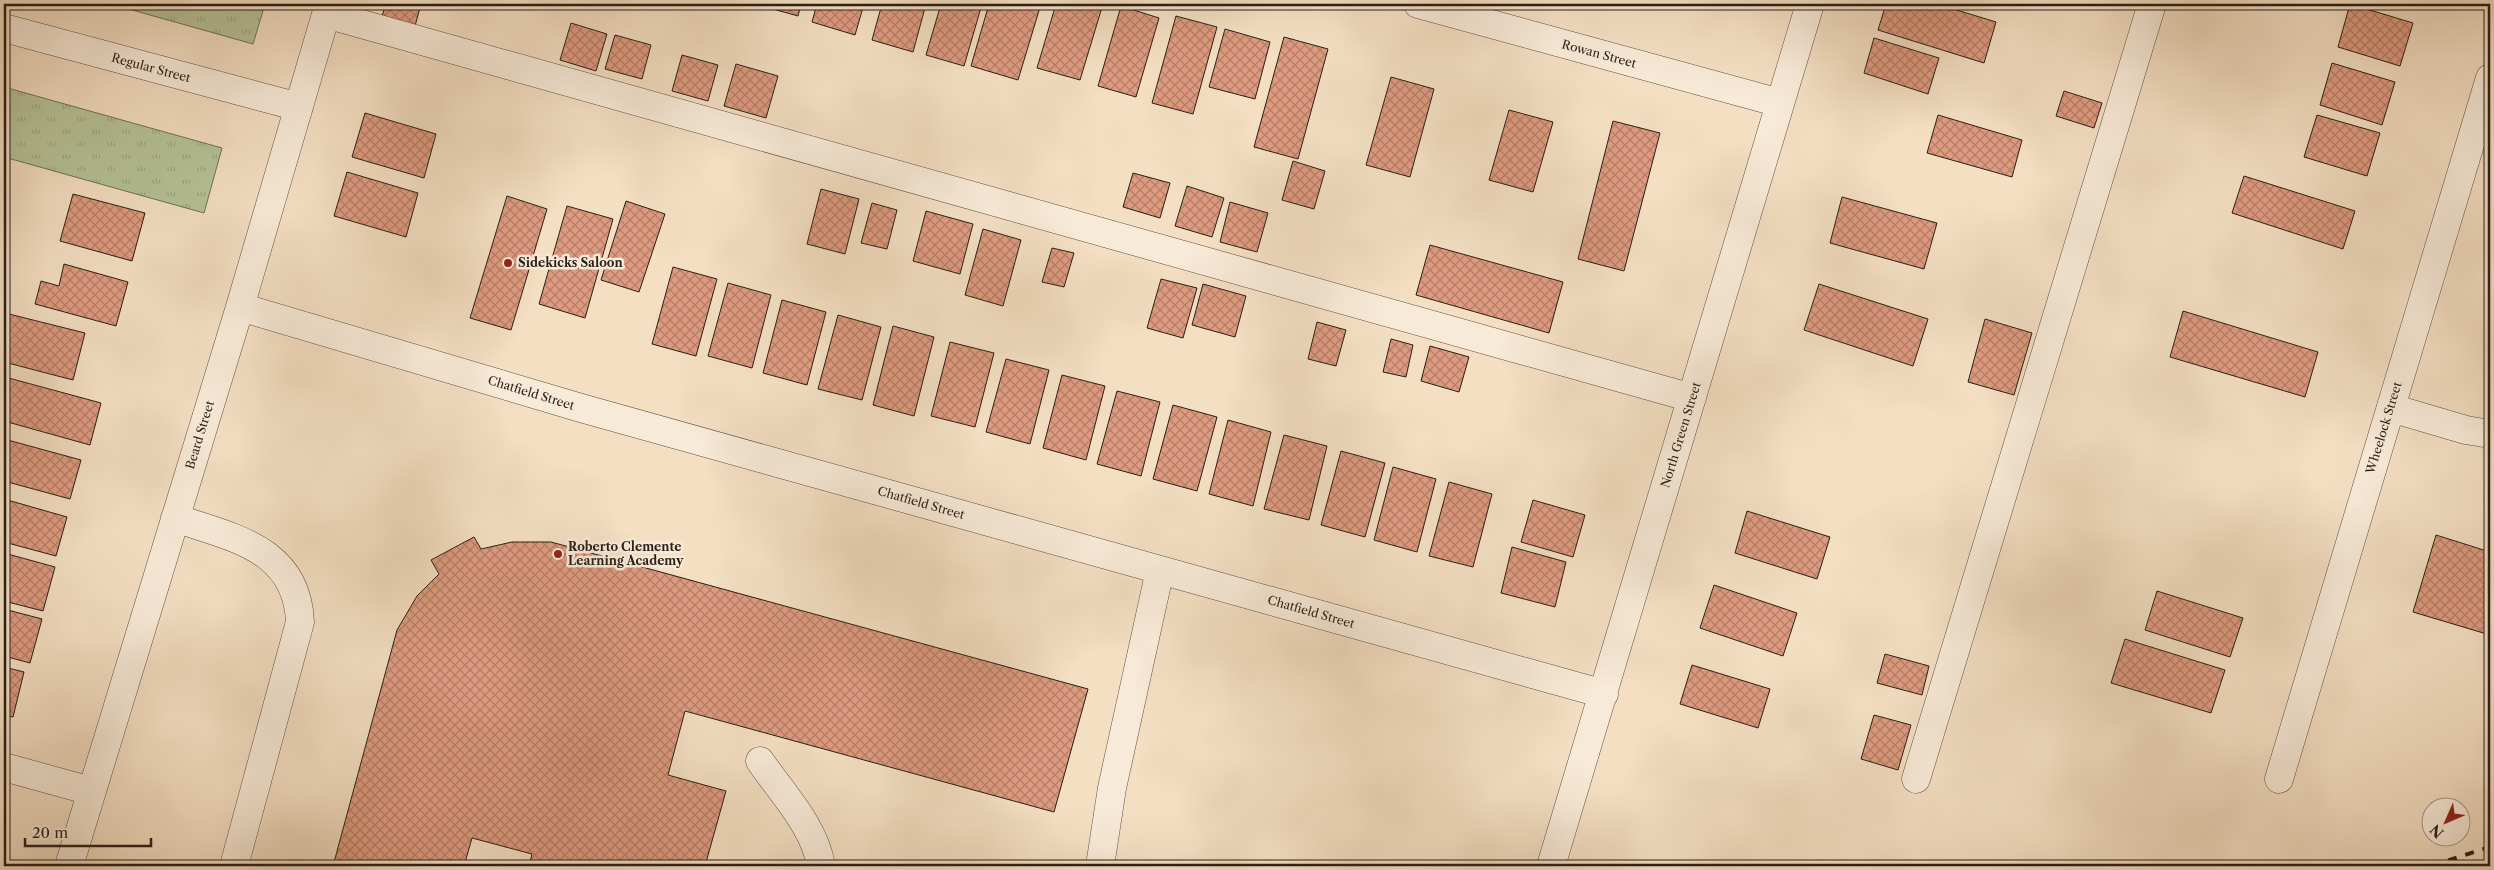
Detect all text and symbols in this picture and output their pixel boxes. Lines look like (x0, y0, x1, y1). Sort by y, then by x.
street label: Rowan Street (1560, 36, 1639, 71)
street label: Regular Street (110, 50, 193, 85)
place label: Sidekicks Saloon (518, 255, 623, 270)
marker: Sidekicks Saloon (502, 257, 514, 269)
street label: Chatfield Street (486, 372, 577, 413)
street label: North Green Street (1657, 379, 1704, 489)
street label: Wheelock Street (2362, 379, 2405, 477)
street label: Beard Street (182, 398, 217, 471)
street label: Chatfield Street (876, 483, 967, 522)
place label: Roberto Clemente Learning Academy (568, 539, 684, 568)
marker: Roberto Clemente Learning Academy (552, 548, 564, 560)
street label: Chatfield Street (1266, 592, 1357, 631)
north arrow (2422, 798, 2472, 848)
scale bar (25, 815, 151, 847)
text: N (2426, 821, 2447, 842)
text: 20 m (32, 823, 68, 842)

